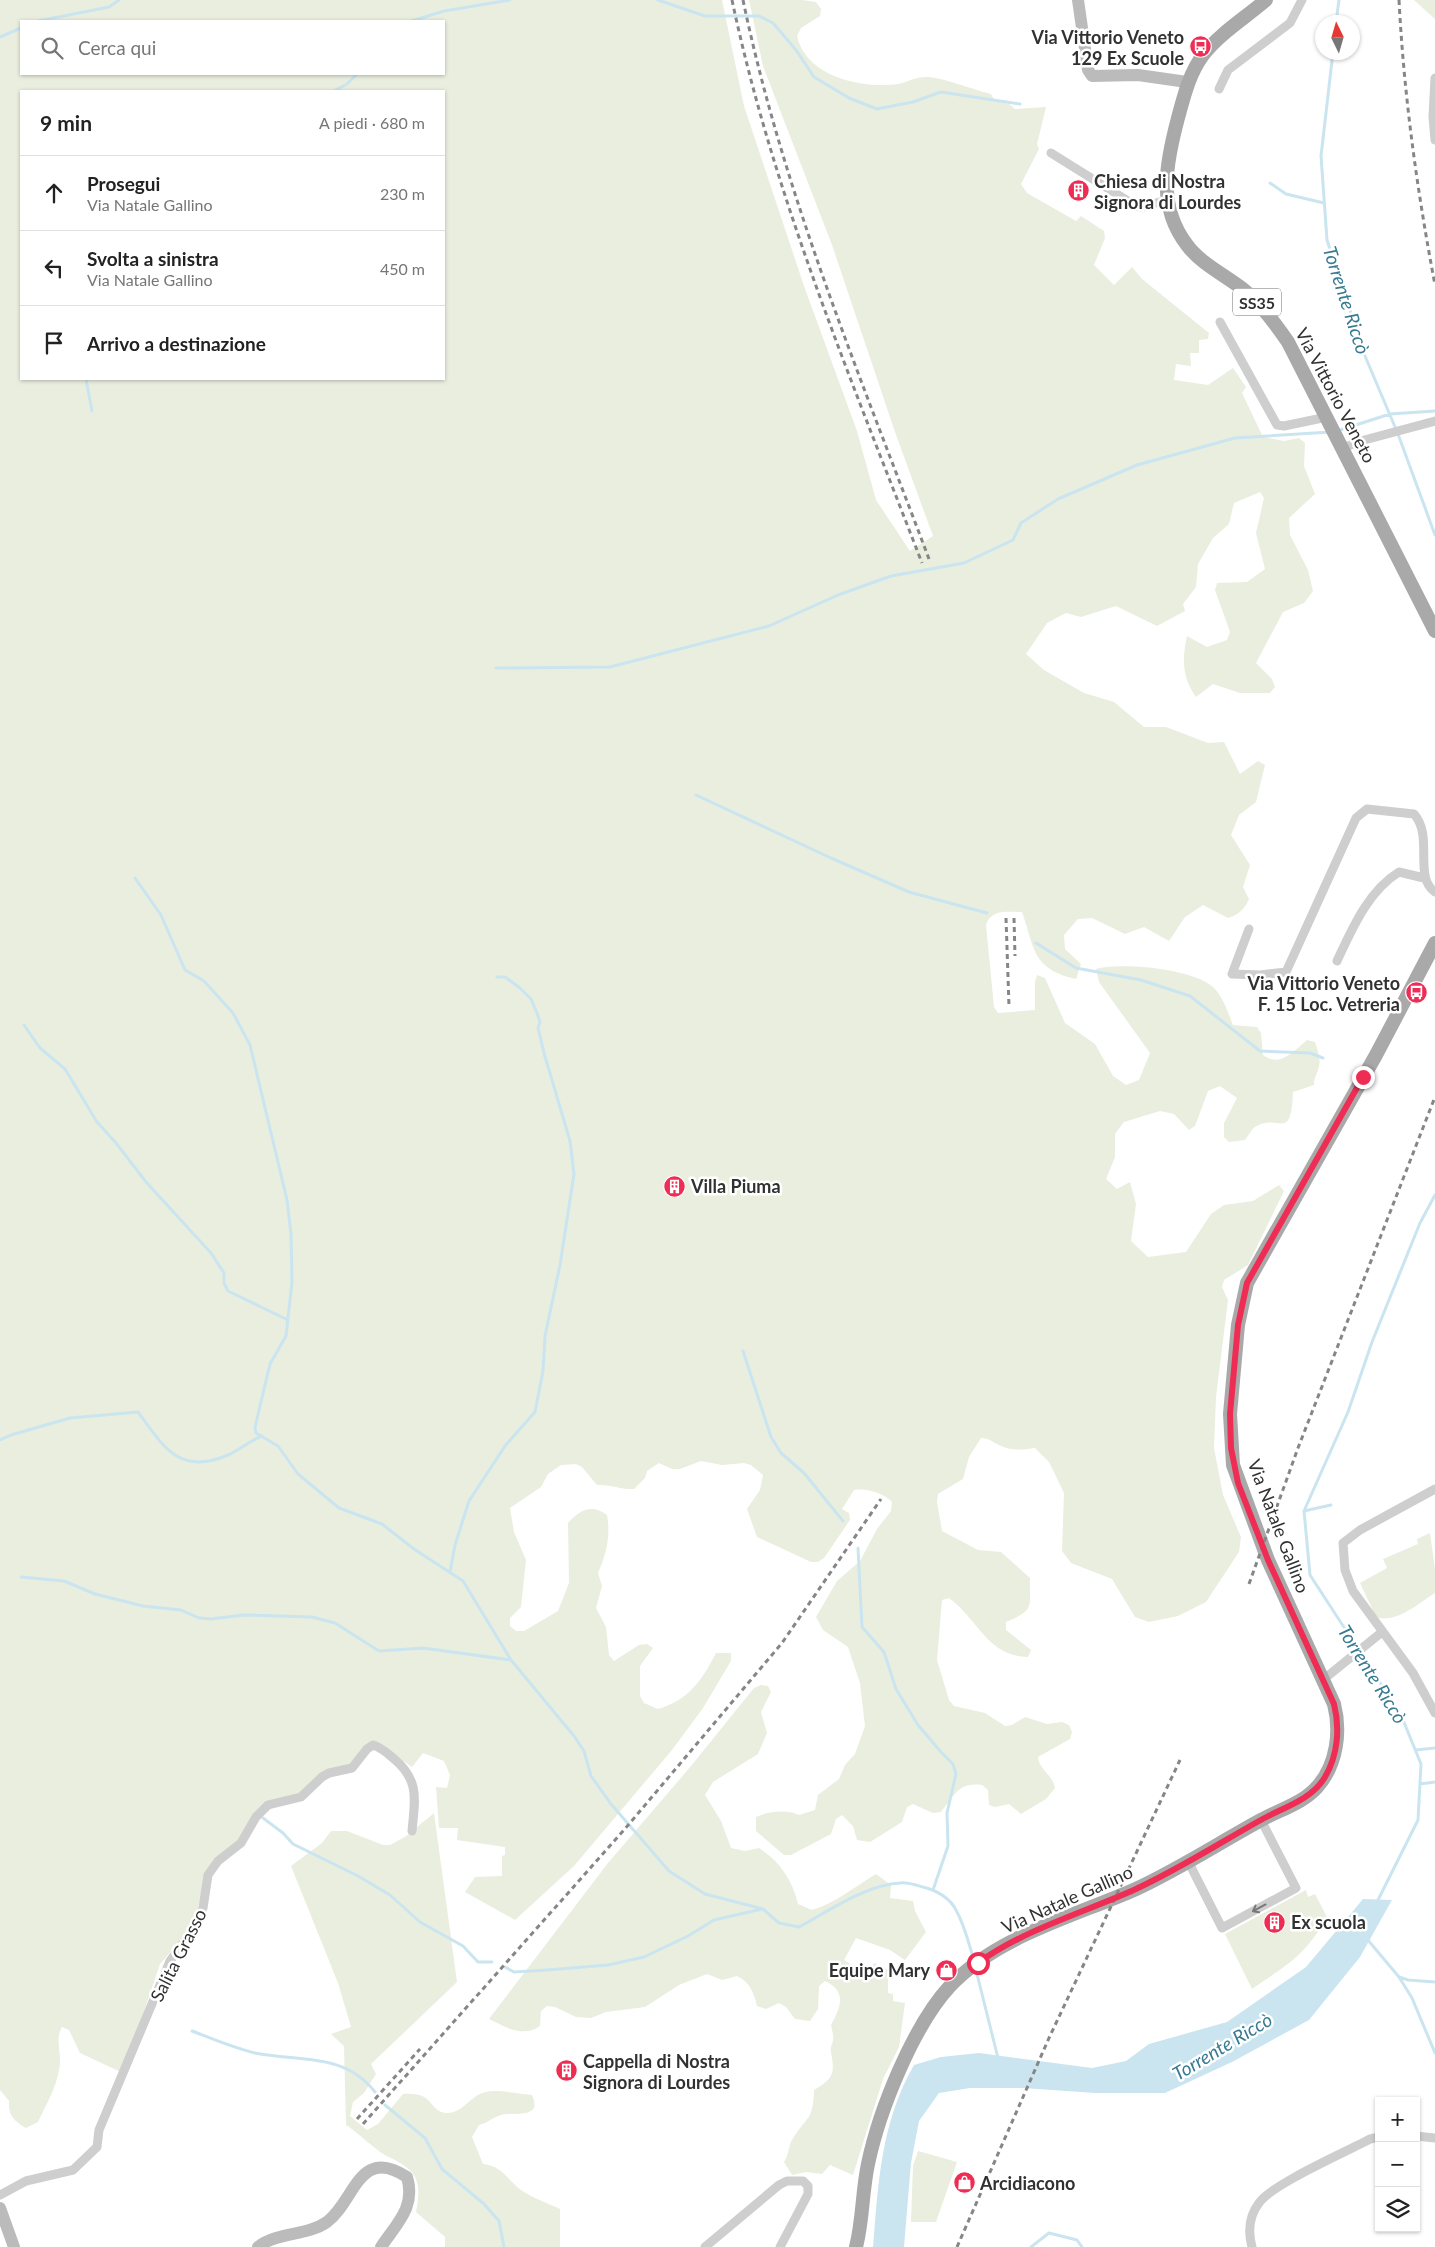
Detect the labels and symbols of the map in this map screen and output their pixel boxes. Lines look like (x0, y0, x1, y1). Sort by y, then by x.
north arrow (1315, 15, 1360, 60)
place label: Via Vittorio Veneto 129 Ex Scuole (1030, 26, 1184, 69)
bus stop icon: Via Vittorio Veneto 129 Ex Scuole (1188, 35, 1212, 59)
place label: Chiesa di Nostra Signora di Lourdes (1094, 170, 1241, 213)
building icon: Chiesa di Nostra Signora di Lourdes (1066, 179, 1090, 203)
water label: Torrente Riccò (1319, 243, 1375, 357)
road number: SS35 (1233, 288, 1281, 316)
street label: Via Vittorio Veneto (1291, 324, 1381, 466)
place label: Via Vittorio Veneto F. 15 Loc. Vetreria (1246, 972, 1400, 1015)
bus stop icon: Via Vittorio Veneto F. 15 Loc. Vetreria (1404, 981, 1428, 1005)
route end (1352, 1066, 1375, 1089)
building icon: Villa Piuma (663, 1174, 687, 1198)
place label: Villa Piuma (690, 1175, 781, 1197)
street label: Via Natale Gallino (1243, 1456, 1315, 1596)
water label: Torrente Riccò (1334, 1620, 1413, 1728)
street label: Via Natale Gallino (998, 1860, 1136, 1938)
one-way arrow (1252, 1904, 1267, 1913)
street label: Salita Grasso (145, 1905, 211, 2005)
building icon: Ex scuola (1263, 1910, 1287, 1934)
place label: Ex scuola (1291, 1911, 1366, 1933)
route start (967, 1952, 990, 1975)
shop icon: Equipe Mary (934, 1958, 958, 1982)
place label: Equipe Mary (829, 1959, 931, 1981)
water label: Torrente Riccò (1168, 2007, 1276, 2085)
place label: Cappella di Nostra Signora di Lourdes (583, 2050, 730, 2093)
building icon: Cappella di Nostra Signora di Lourdes (555, 2059, 579, 2083)
shop icon: Arcidiacono (952, 2171, 976, 2195)
place label: Arcidiacono (979, 2172, 1075, 2194)

